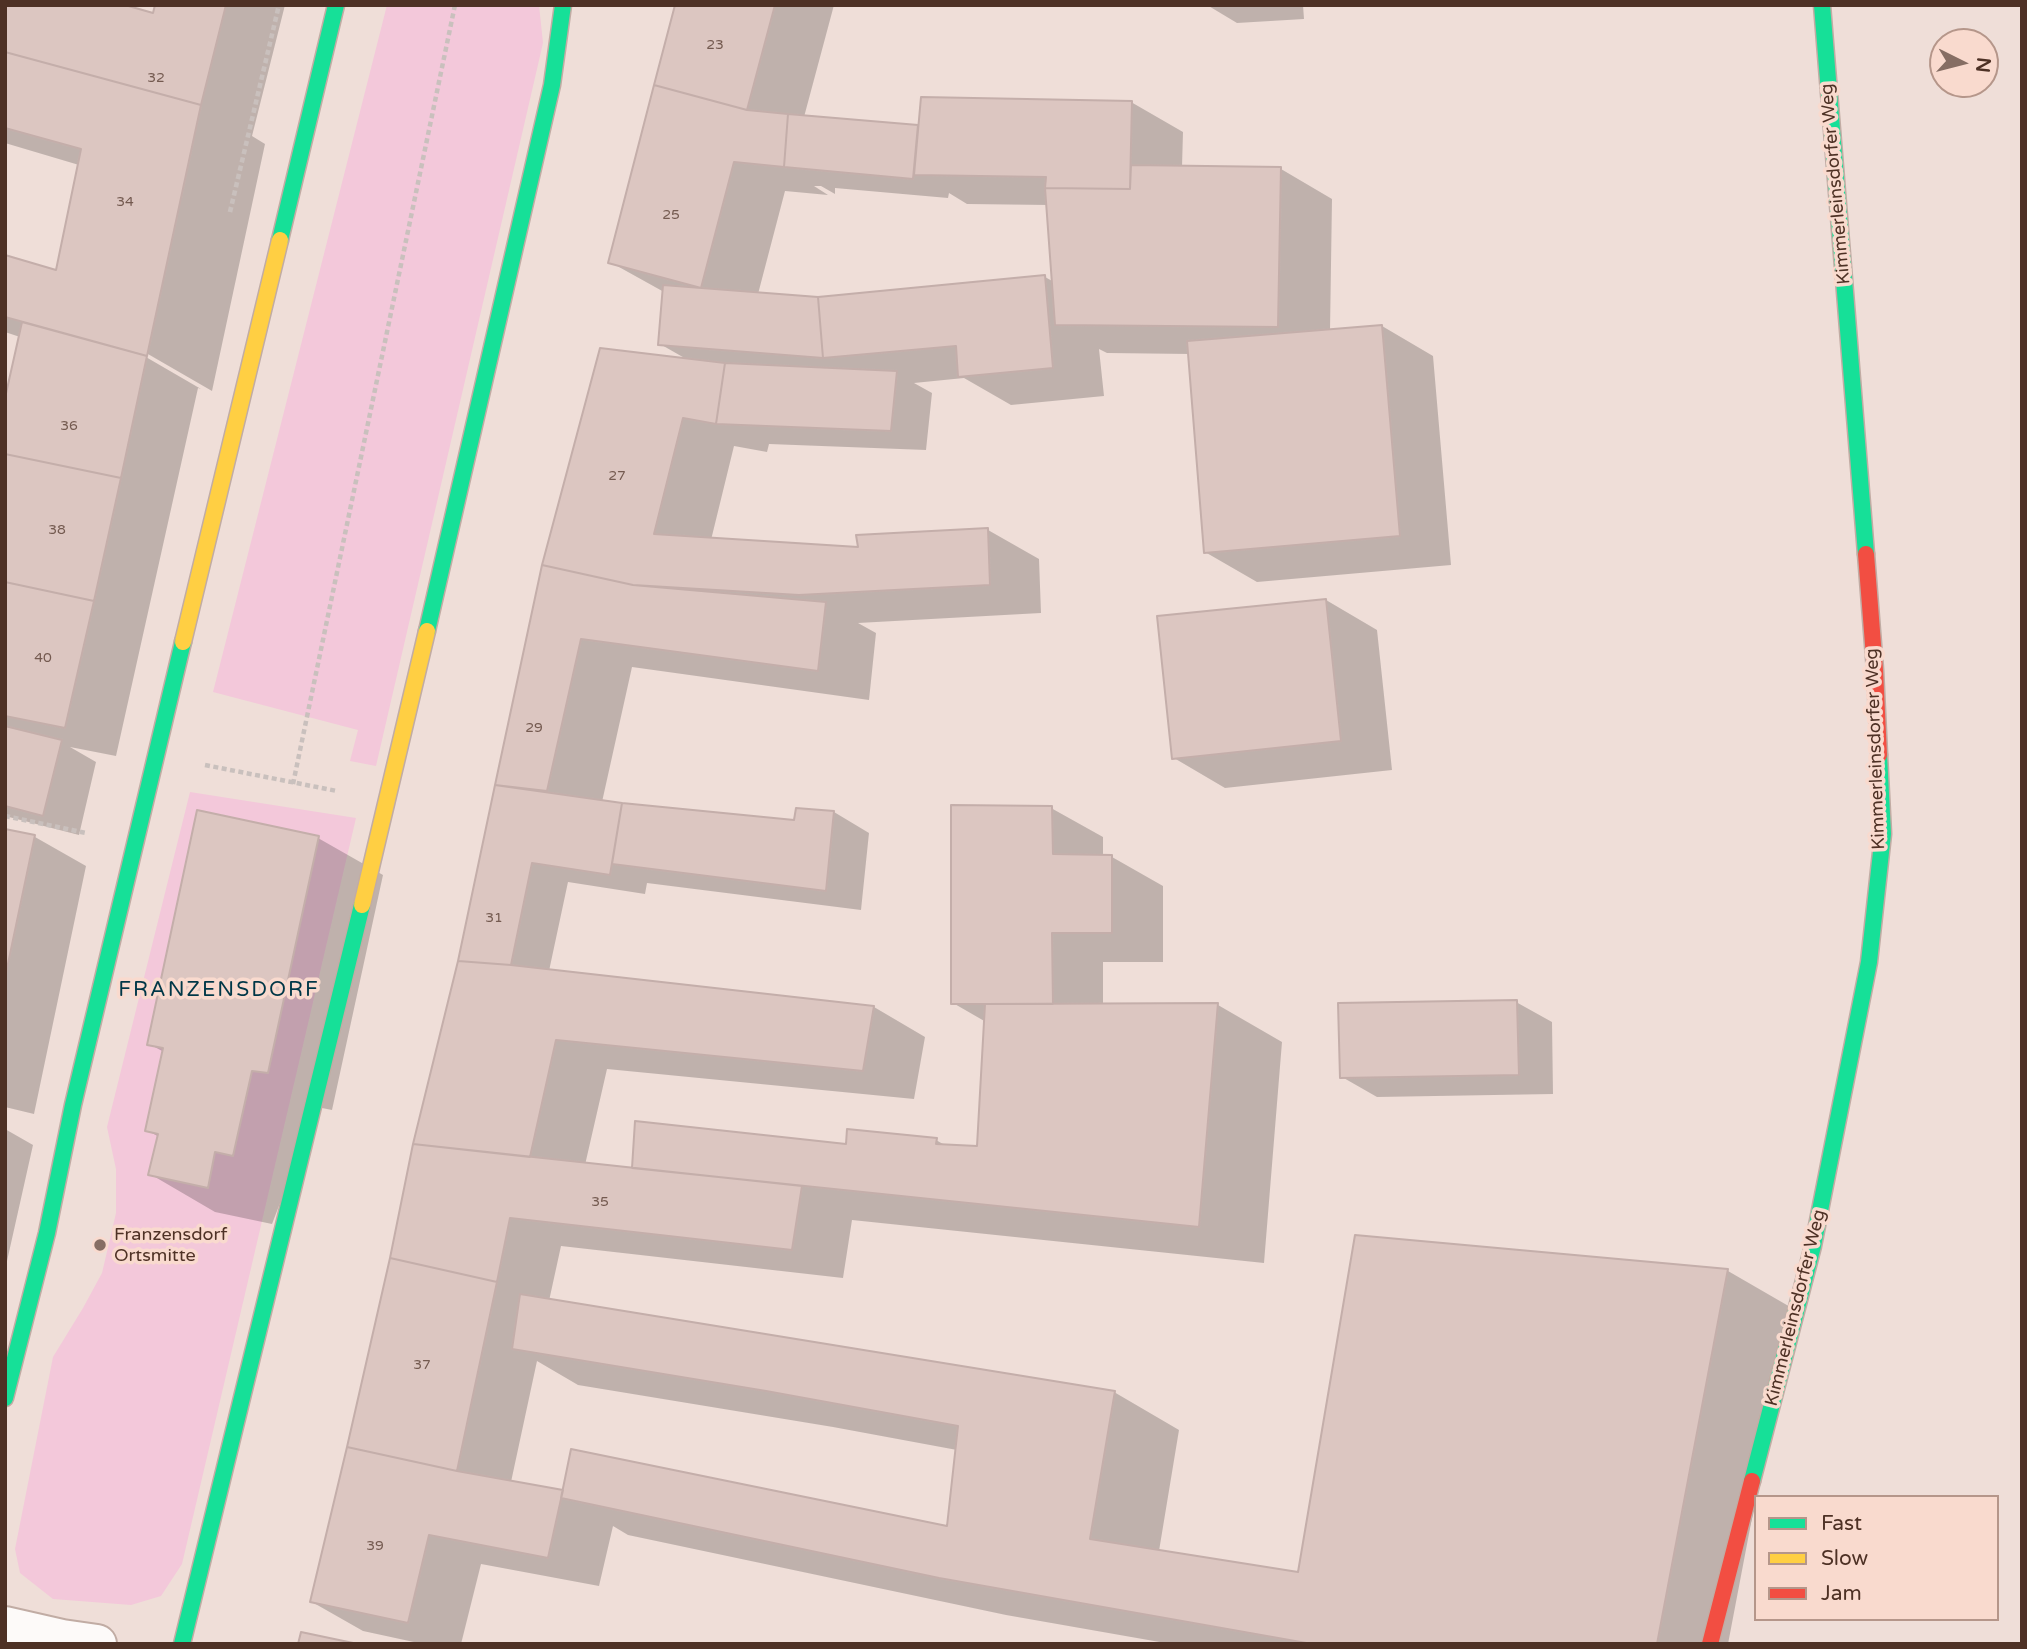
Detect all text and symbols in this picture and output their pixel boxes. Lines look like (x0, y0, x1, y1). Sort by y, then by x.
north arrow (1929, 28, 1999, 98)
house number: 23 (706, 37, 724, 53)
text: N (1971, 56, 1995, 74)
house number: 32 (147, 70, 165, 86)
street label: Kimmerleinsdorfer Weg (1816, 83, 1856, 285)
house number: 34 (116, 194, 134, 210)
house number: 25 (662, 207, 680, 223)
house number: 36 (60, 418, 78, 434)
house number: 27 (608, 468, 626, 484)
house number: 38 (48, 522, 66, 538)
street label: Kimmerleinsdorfer Weg (1862, 648, 1890, 850)
house number: 40 (34, 650, 52, 666)
house number: 29 (525, 720, 543, 736)
house number: 31 (485, 910, 503, 926)
district label: FRANZENSDORF (120, 977, 318, 1003)
house number: 35 (591, 1194, 609, 1210)
street label: Kimmerleinsdorfer Weg (1761, 1208, 1831, 1408)
place label: Franzensdorf Ortsmitte (114, 1224, 227, 1266)
marker: Franzensdorf Ortsmitte (92, 1237, 108, 1253)
house number: 37 (413, 1357, 431, 1373)
legend (1754, 1495, 1999, 1621)
text: Fast (1821, 1511, 1862, 1536)
house number: 39 (366, 1538, 384, 1554)
text: Slow (1821, 1546, 1868, 1571)
text: Jam (1821, 1581, 1862, 1606)

